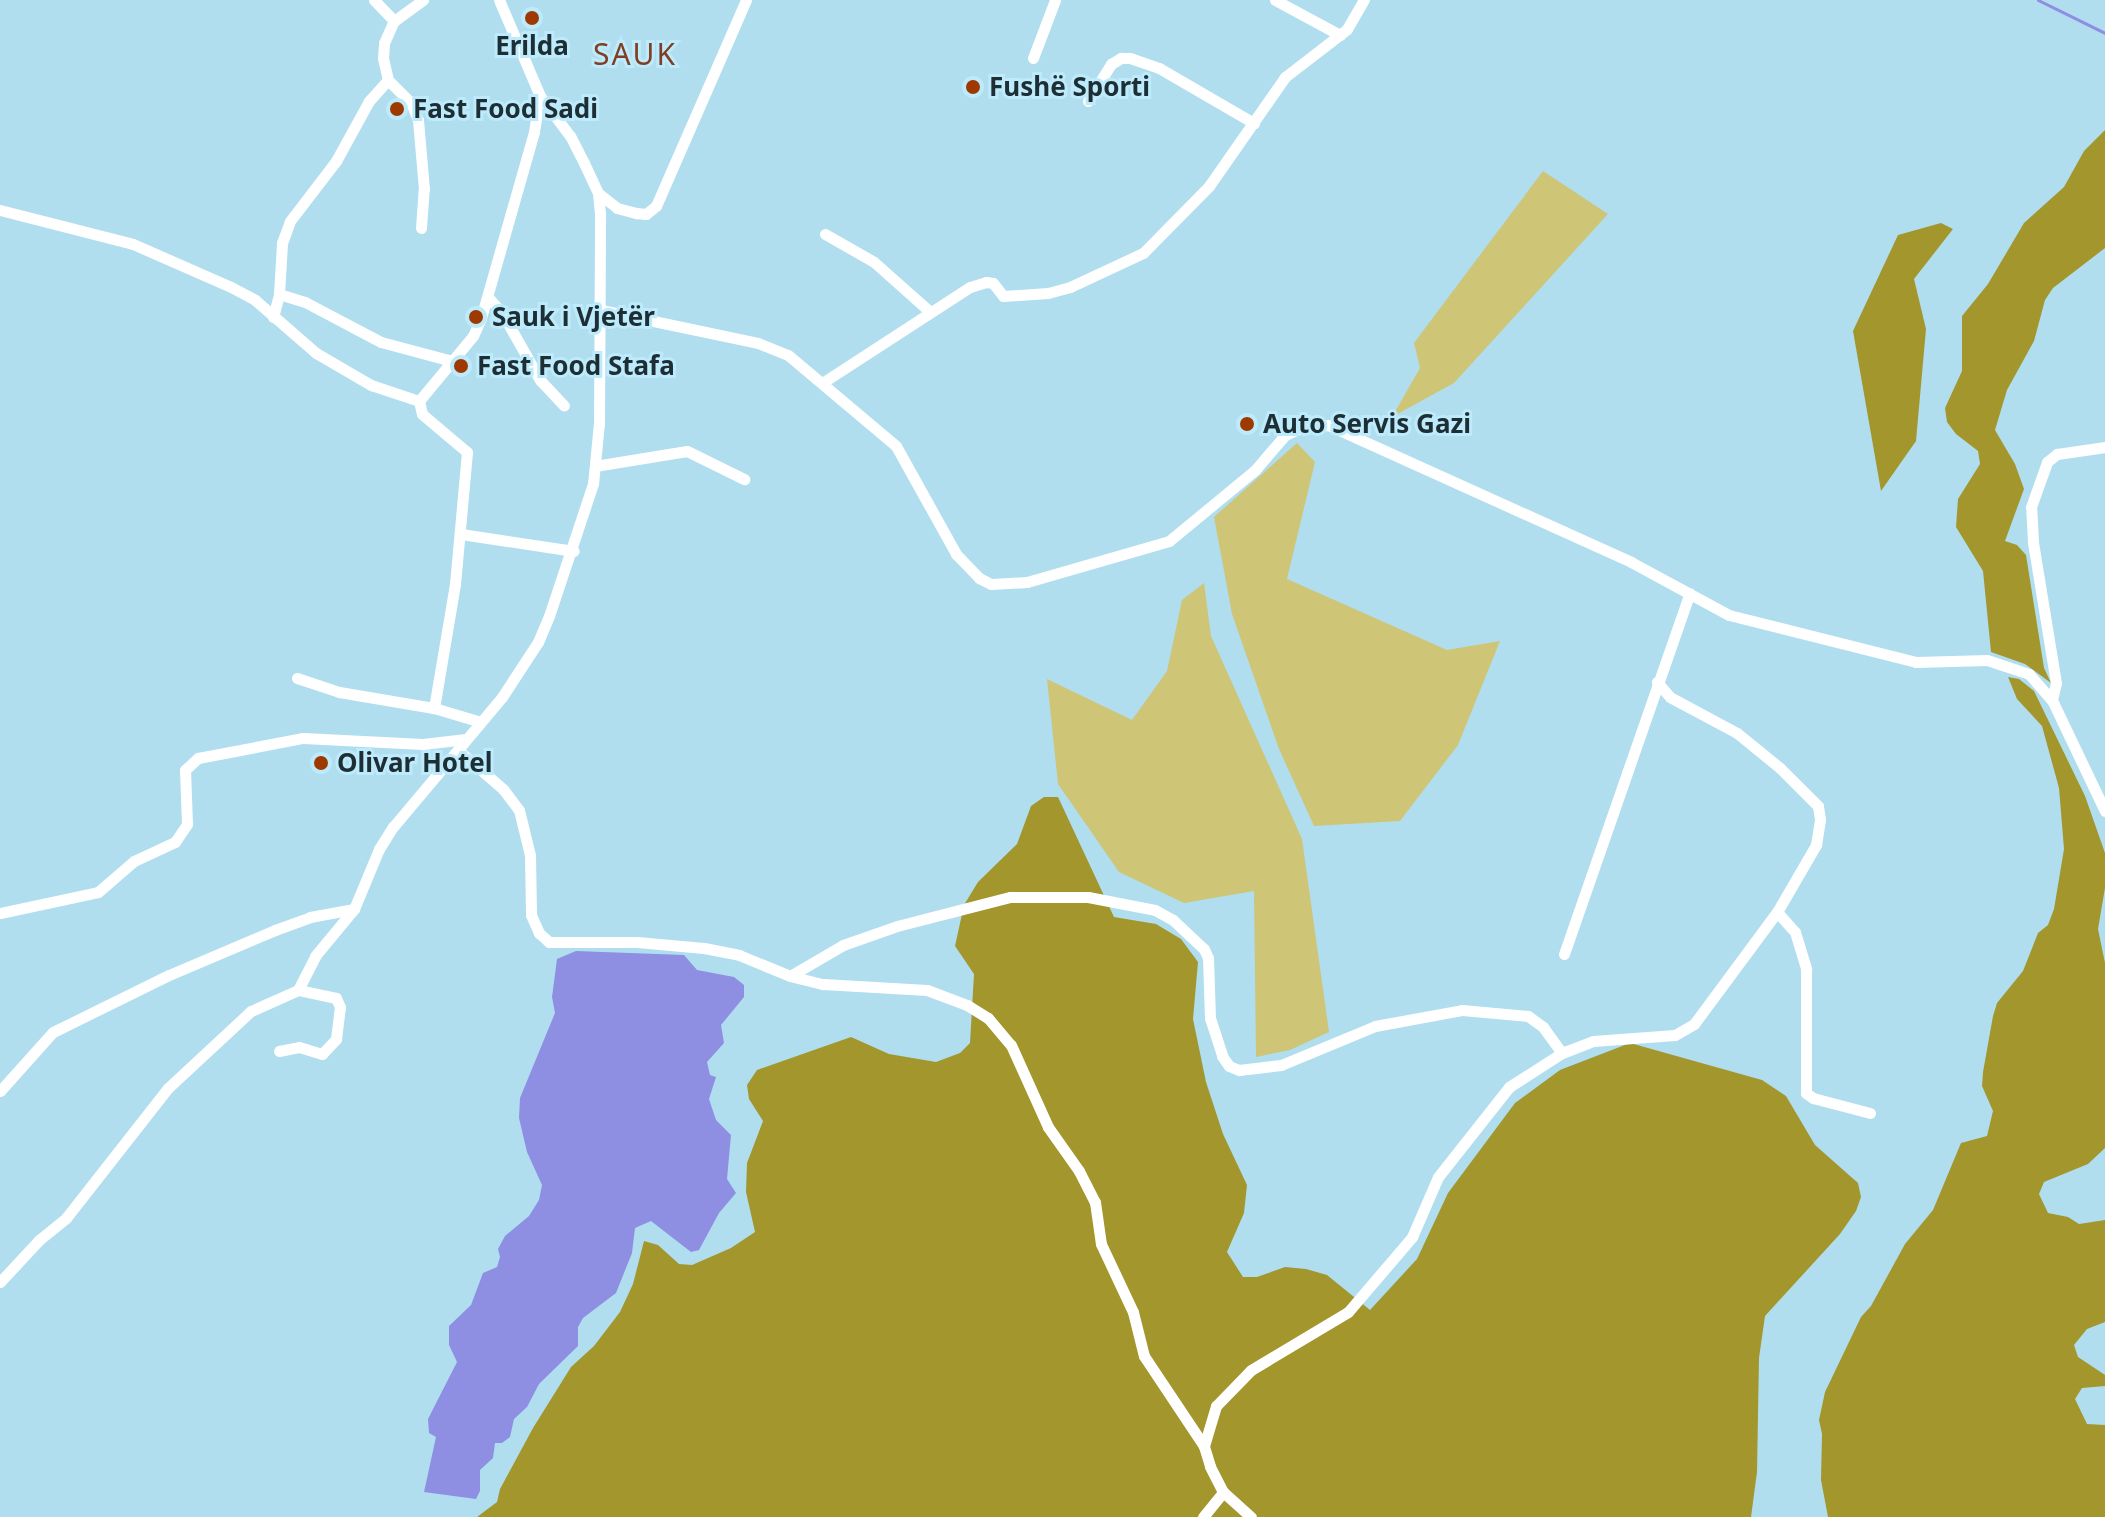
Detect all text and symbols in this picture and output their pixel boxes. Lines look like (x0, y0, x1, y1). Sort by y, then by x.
marker: Erilda (523, 9, 541, 27)
place label: Erilda (495, 30, 569, 62)
district label: SAUK (593, 36, 677, 72)
place label: Fushë Sporti (989, 71, 1150, 103)
marker: Fushë Sporti (964, 78, 982, 96)
place label: Fast Food Sadi (413, 93, 598, 125)
marker: Fast Food Sadi (388, 100, 406, 118)
place label: Sauk i Vjetër (492, 301, 655, 333)
marker: Sauk i Vjetër (467, 308, 485, 326)
place label: Fast Food Stafa (477, 350, 675, 382)
marker: Fast Food Stafa (452, 357, 470, 375)
place label: Auto Servis Gazi (1263, 408, 1471, 440)
marker: Auto Servis Gazi (1238, 415, 1256, 433)
place label: Olivar Hotel (337, 747, 493, 779)
marker: Olivar Hotel (312, 754, 330, 772)

